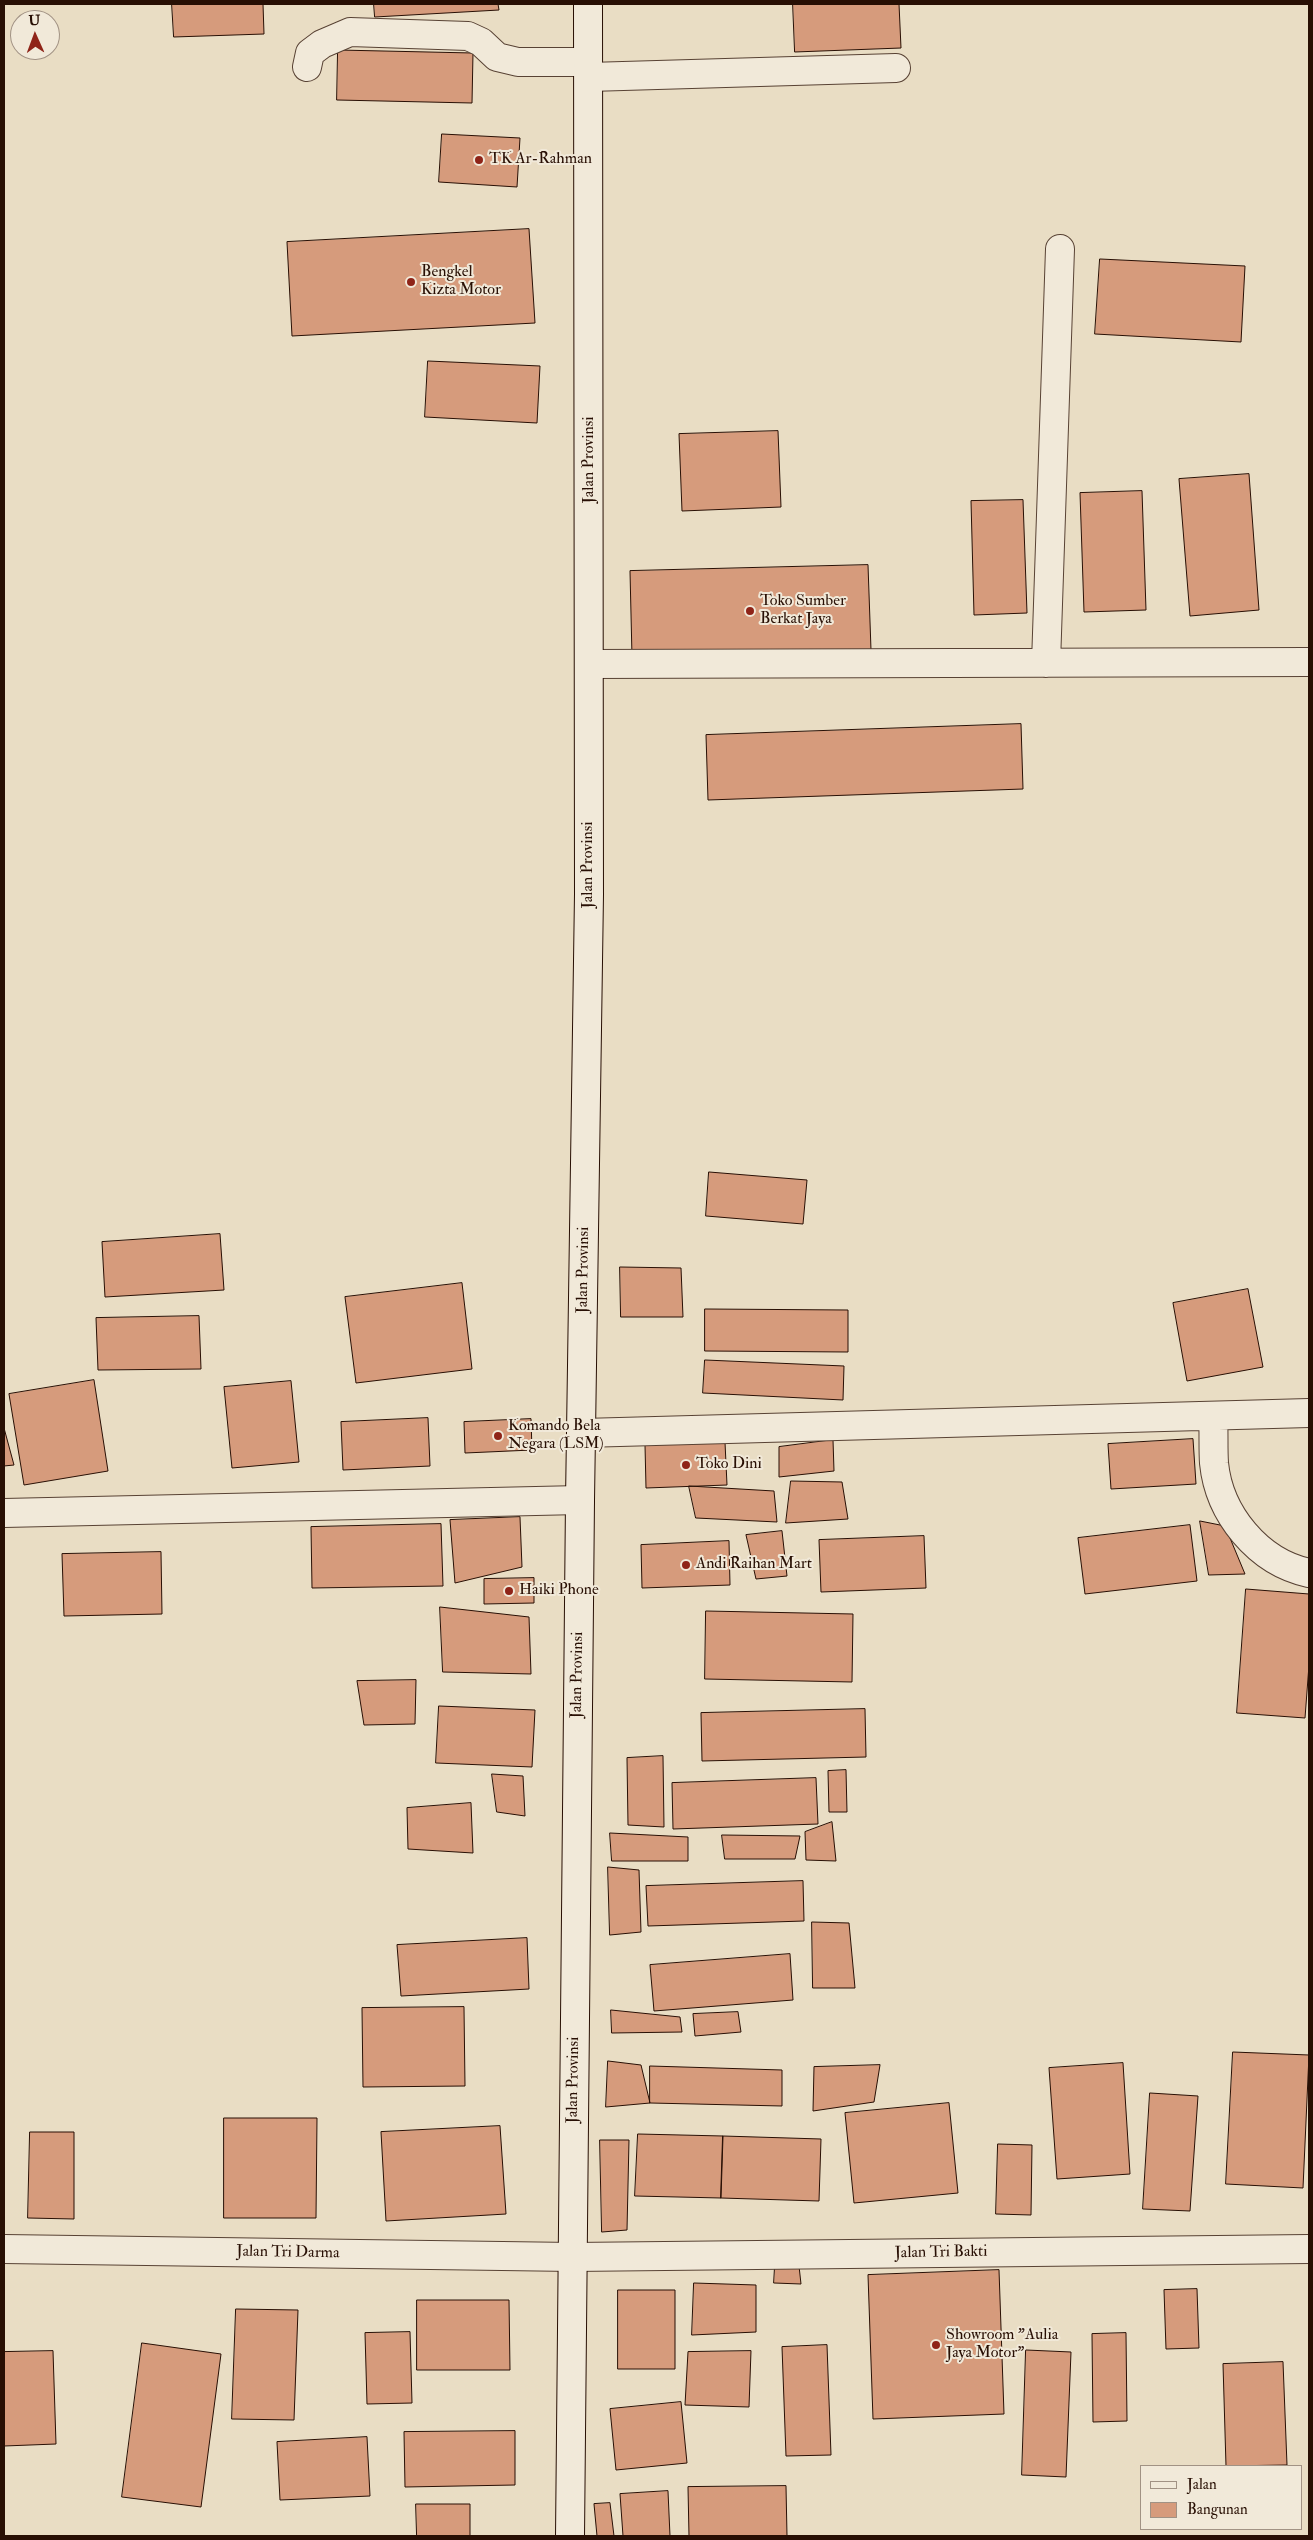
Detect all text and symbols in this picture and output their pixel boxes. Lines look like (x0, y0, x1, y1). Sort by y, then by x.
north arrow (10, 10, 60, 60)
text: U (28, 12, 41, 29)
place label: TK Ar-Rahman (489, 150, 592, 170)
marker: TK Ar-Rahman (473, 154, 485, 166)
place label: Bengkel Kizta Motor (421, 263, 501, 301)
marker: Bengkel Kizta Motor (405, 276, 417, 288)
street label: Jalan Provinsi (580, 417, 600, 503)
place label: Toko Sumber Berkat Jaya (760, 592, 846, 630)
marker: Toko Sumber Berkat Jaya (744, 605, 756, 617)
street label: Jalan Provinsi (579, 822, 599, 908)
street label: Jalan Provinsi (574, 1226, 594, 1314)
place label: Komando Bela Negara (LSM) (508, 1417, 604, 1455)
marker: Komando Bela Negara (LSM) (492, 1430, 504, 1442)
place label: Toko Dini (696, 1455, 762, 1475)
marker: Toko Dini (680, 1459, 692, 1471)
place label: Andi Raihan Mart (696, 1555, 812, 1575)
marker: Andi Raihan Mart (680, 1559, 692, 1571)
place label: Haiki Phone (519, 1581, 599, 1601)
marker: Haiki Phone (503, 1585, 515, 1597)
street label: Jalan Provinsi (568, 1631, 588, 1719)
street label: Jalan Provinsi (564, 2036, 584, 2124)
street label: Jalan Tri Darma (236, 2243, 340, 2263)
street label: Jalan Tri Bakti (894, 2243, 988, 2263)
place label: Showroom "Aulia Jaya Motor" (946, 2326, 1058, 2364)
marker: Showroom "Aulia Jaya Motor" (930, 2339, 942, 2351)
legend (1140, 2465, 1303, 2530)
text: Jalan (1187, 2475, 1217, 2494)
text: Bangunan (1187, 2500, 1248, 2519)

